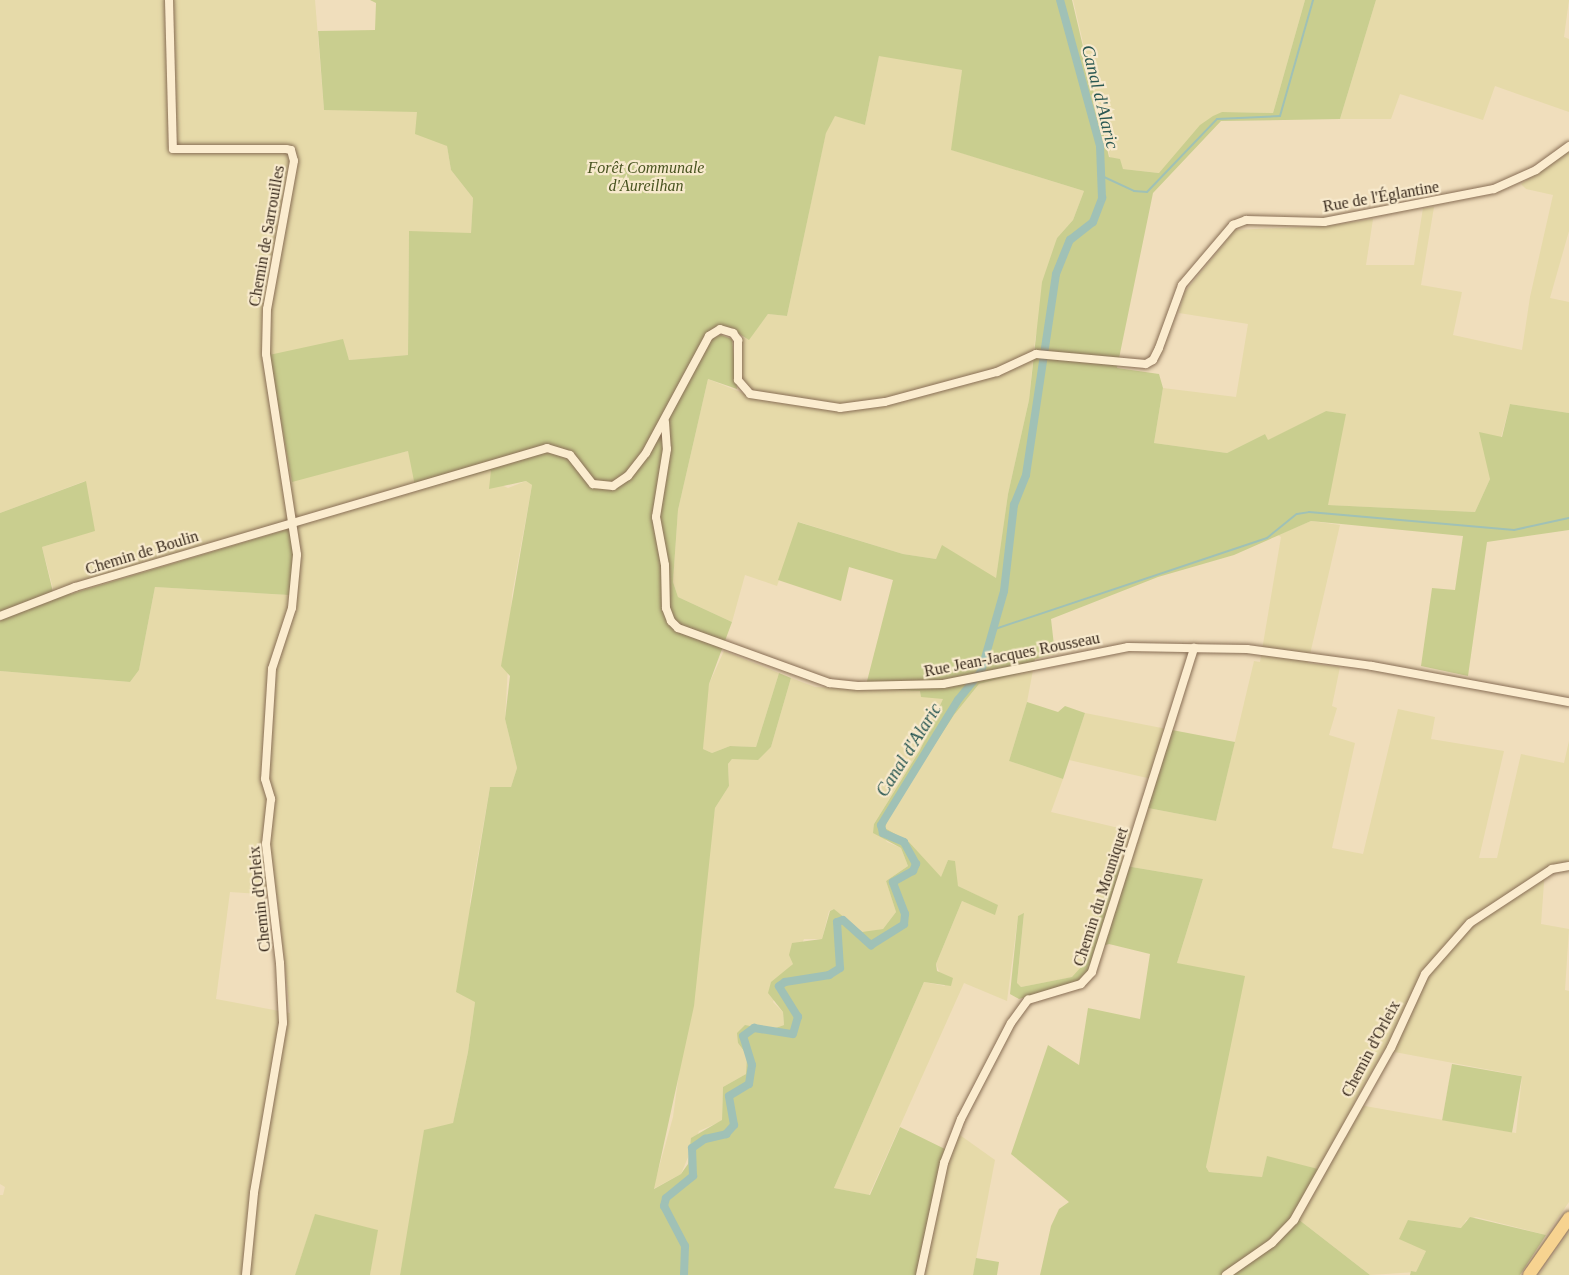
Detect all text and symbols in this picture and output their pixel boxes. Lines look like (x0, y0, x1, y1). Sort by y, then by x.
water label: Canal d'Alaric (1077, 43, 1123, 151)
park label: Forêt Communale d'Aureilhan (588, 158, 704, 196)
street label: Chemin de Sarrouilles (245, 164, 289, 308)
street label: Rue de l'Églantine (1321, 177, 1441, 217)
street label: Chemin de Boulin (83, 527, 201, 579)
street label: Rue Jean-Jacques Rousseau (923, 629, 1101, 681)
water label: Canal d'Alaric (872, 699, 946, 801)
street label: Chemin du Mouniquet (1069, 825, 1133, 969)
street label: Chemin d'Orleix (245, 845, 275, 953)
street label: Chemin d'Orleix (1338, 998, 1404, 1100)

